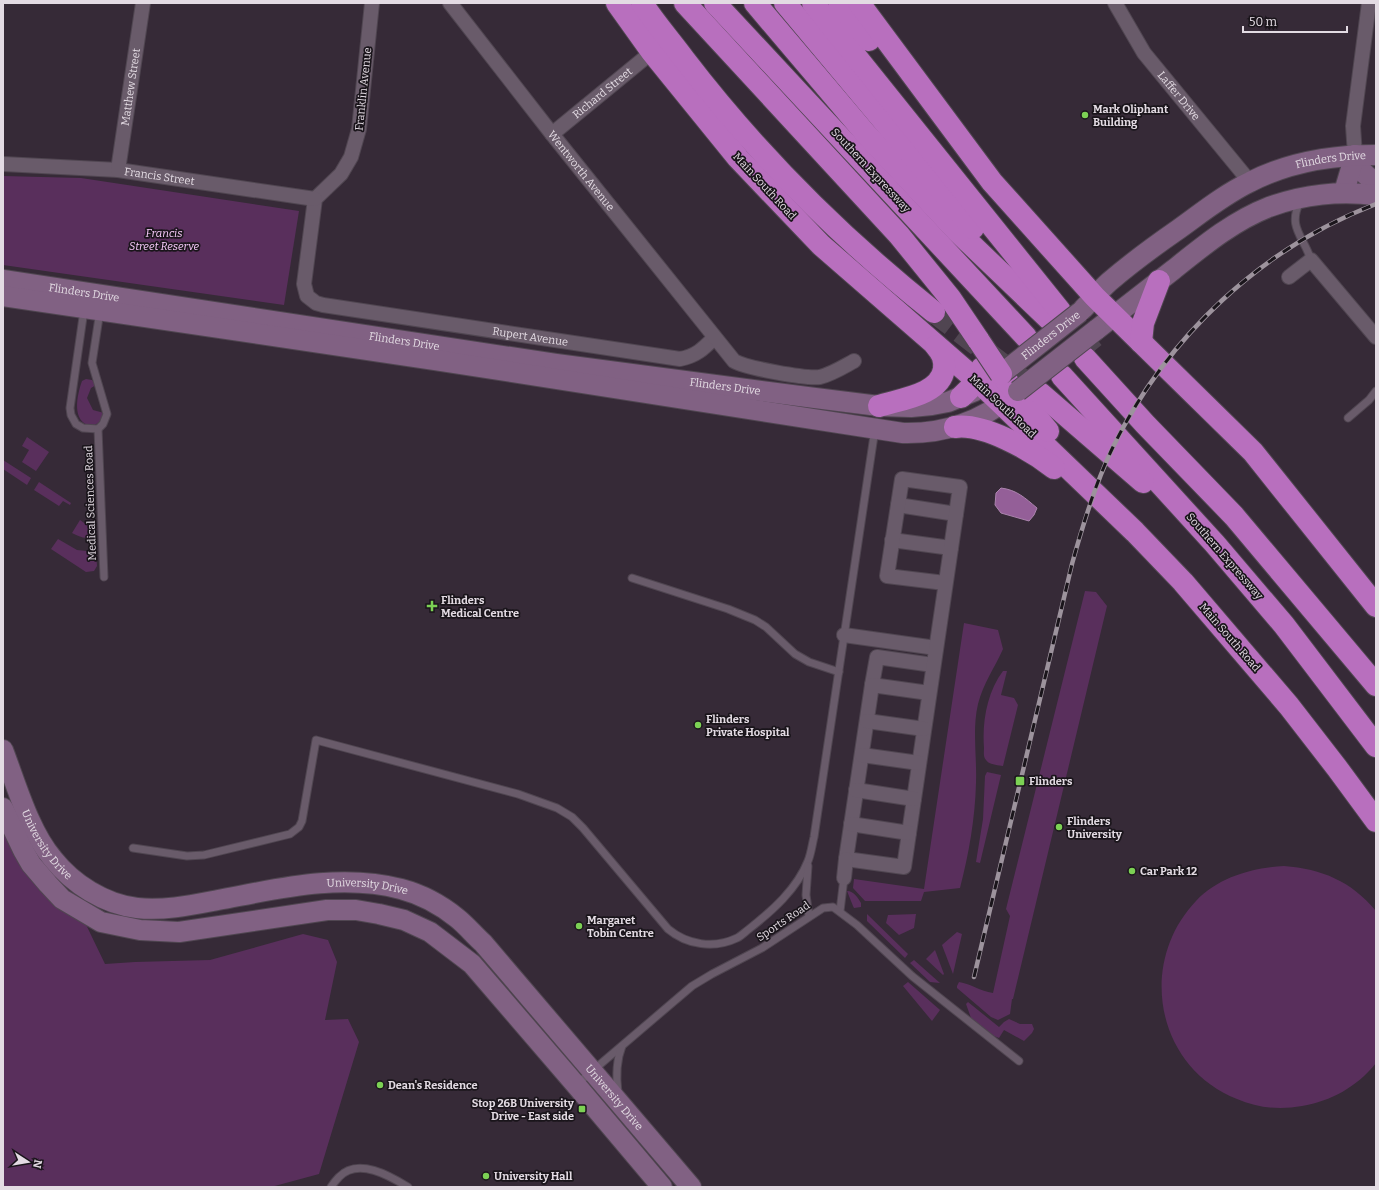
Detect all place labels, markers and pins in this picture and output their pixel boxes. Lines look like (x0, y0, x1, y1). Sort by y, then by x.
place label: Mark Oliphant Building (1093, 103, 1169, 129)
marker: Mark Oliphant Building (1080, 110, 1090, 120)
place label: Flinders Medical Centre (441, 594, 519, 620)
marker: Flinders Medical Centre (426, 600, 438, 612)
place label: Flinders Private Hospital (706, 713, 790, 739)
marker: Flinders Private Hospital (693, 720, 703, 730)
marker: Flinders (1014, 775, 1026, 787)
place label: Flinders (1029, 775, 1073, 788)
place label: Flinders University (1067, 815, 1123, 841)
marker: Flinders University (1054, 822, 1064, 832)
place label: Car Park 12 (1140, 865, 1197, 878)
marker: Car Park 12 (1127, 866, 1137, 876)
place label: Margaret Tobin Centre (587, 914, 654, 940)
marker: Margaret Tobin Centre (574, 921, 584, 931)
place label: Dean's Residence (388, 1079, 478, 1092)
marker: Dean's Residence (375, 1080, 385, 1090)
place label: Stop 26B University Drive - East side (472, 1097, 575, 1123)
marker: Stop 26B University Drive - East side (577, 1104, 587, 1114)
place label: University Hall (494, 1170, 573, 1183)
marker: University Hall (481, 1171, 491, 1181)

